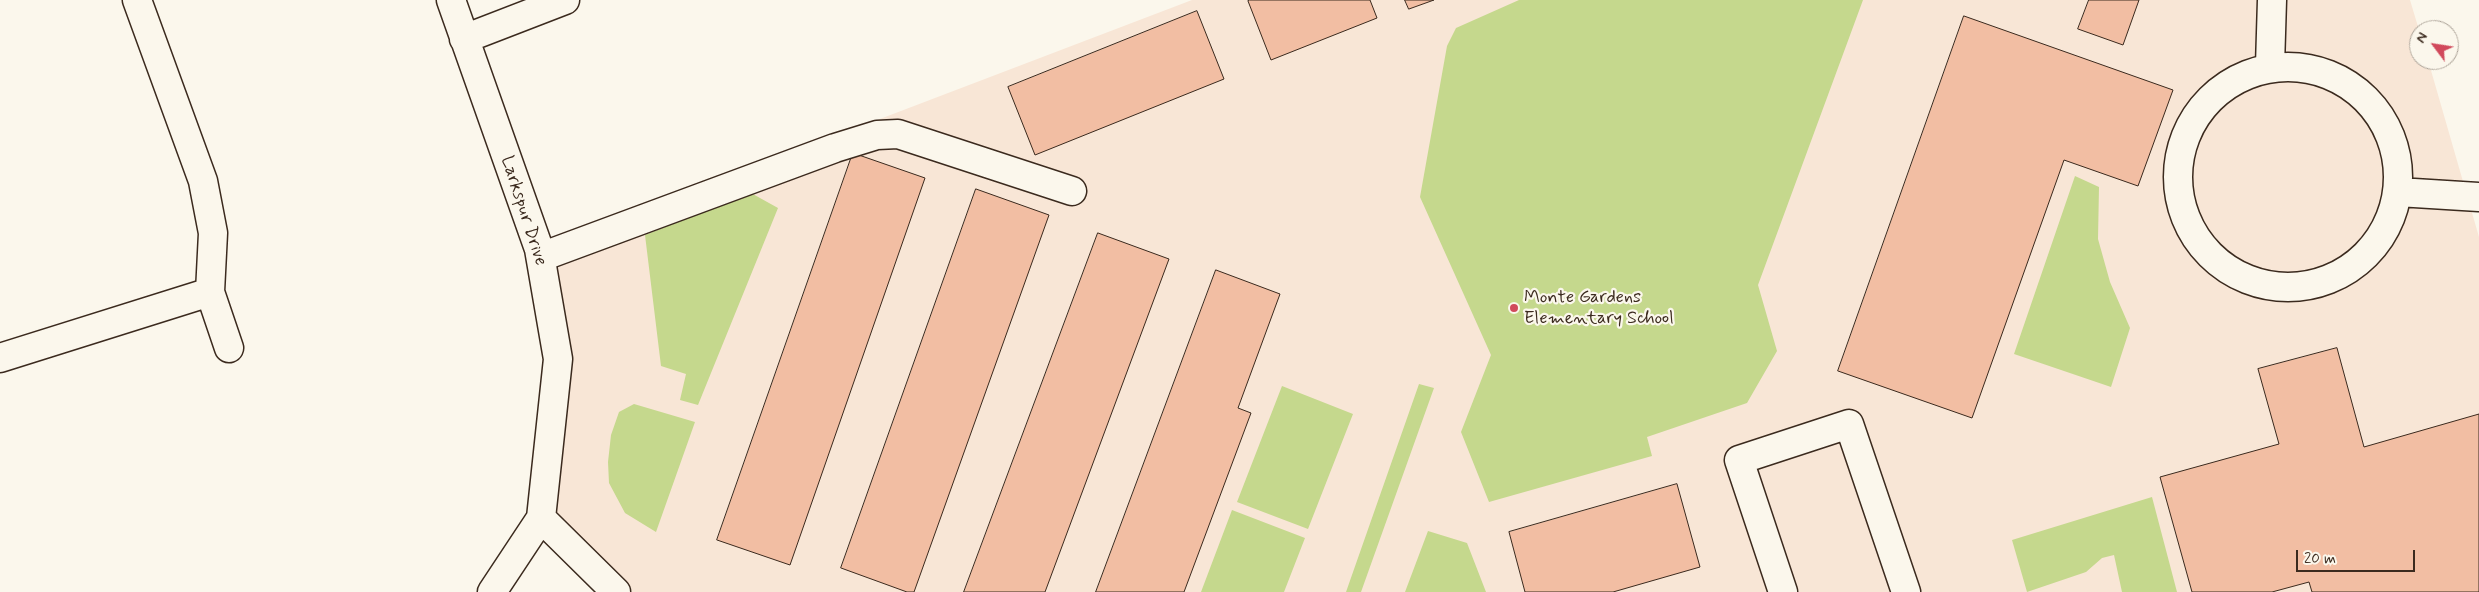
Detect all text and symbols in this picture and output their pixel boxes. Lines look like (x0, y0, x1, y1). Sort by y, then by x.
north arrow (2409, 20, 2459, 70)
text: N (2412, 29, 2432, 46)
street label: Larkspur Drive (495, 153, 551, 269)
place label: Monte Gardens Elementary School (1524, 287, 1674, 330)
marker: Monte Gardens Elementary School (1508, 302, 1520, 314)
scale bar (2299, 540, 2418, 572)
text: 20 m (2304, 549, 2336, 569)

